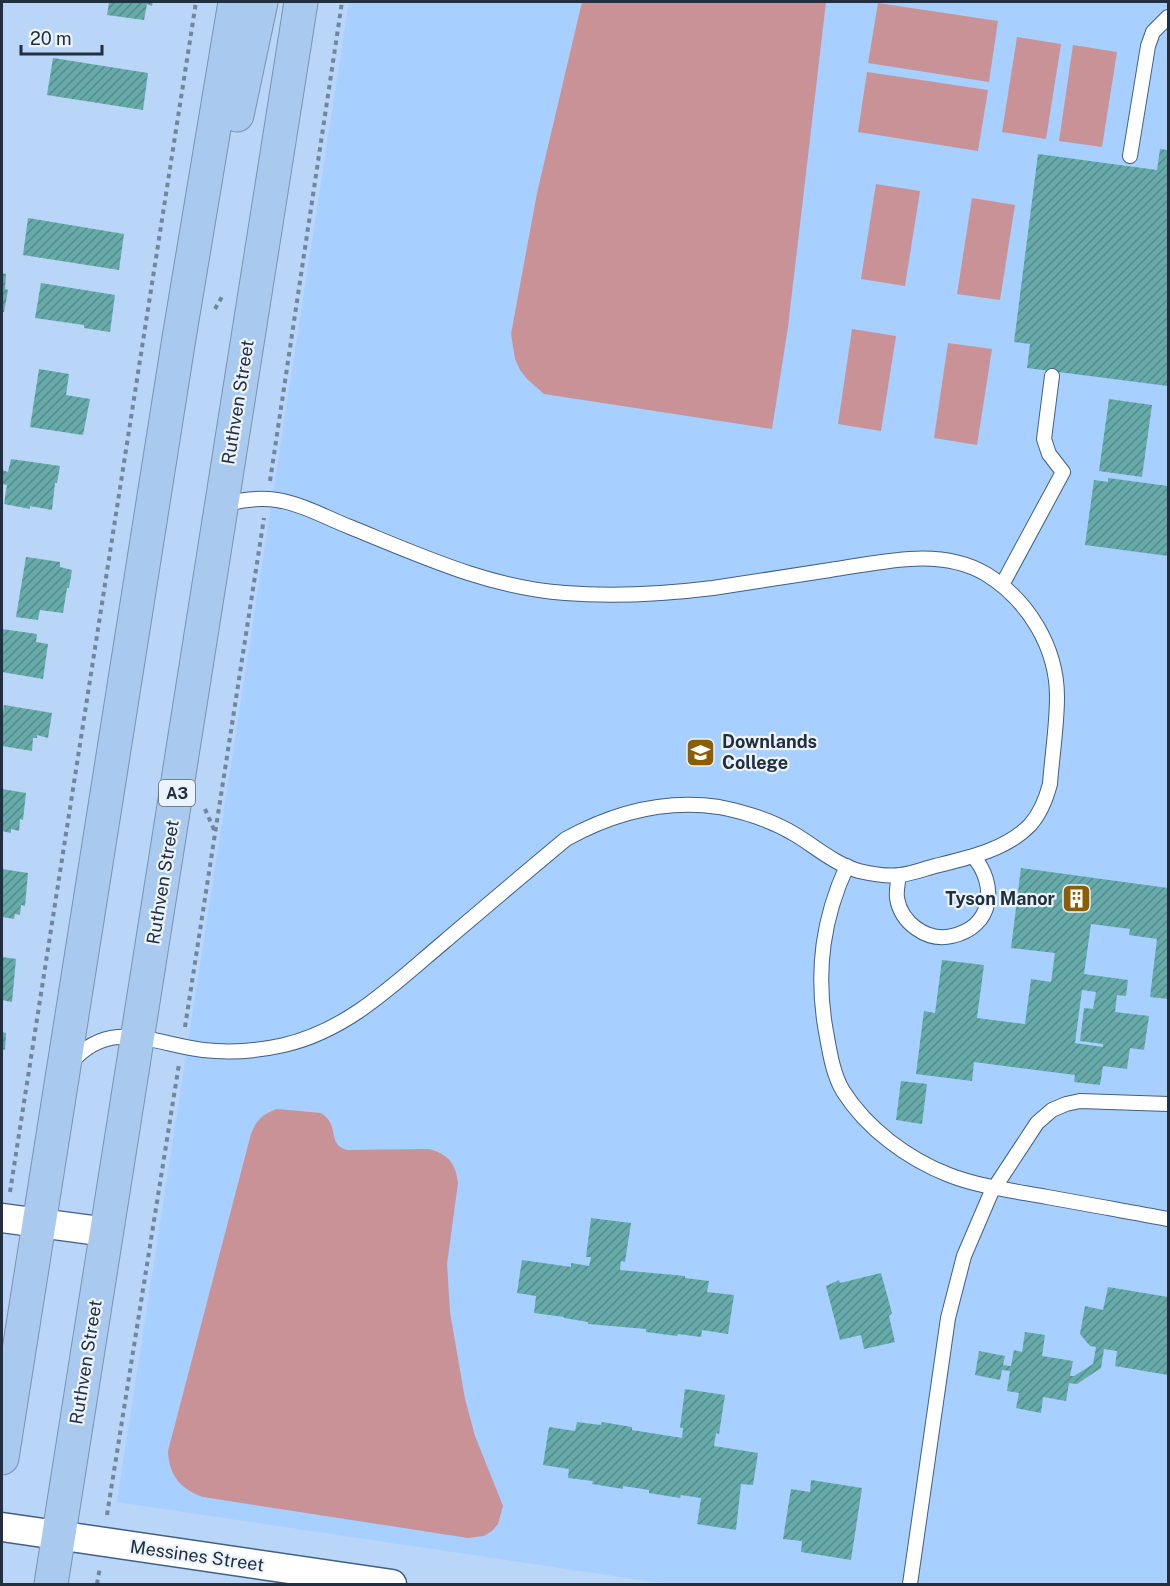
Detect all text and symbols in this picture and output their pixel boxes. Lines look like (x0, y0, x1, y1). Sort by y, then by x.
scale bar (21, 18, 102, 56)
text: 20 m (30, 28, 72, 49)
street label: Ruthven Street (217, 338, 258, 466)
place label: Downlands College (722, 731, 817, 773)
school or university icon: Downlands College (685, 736, 717, 768)
road number: A3 (159, 780, 195, 806)
street label: Ruthven Street (142, 818, 183, 946)
building icon: Tyson Manor (1060, 883, 1092, 915)
place label: Tyson Manor (945, 888, 1056, 909)
street label: Ruthven Street (65, 1298, 106, 1426)
street label: Messines Street (129, 1536, 265, 1575)

